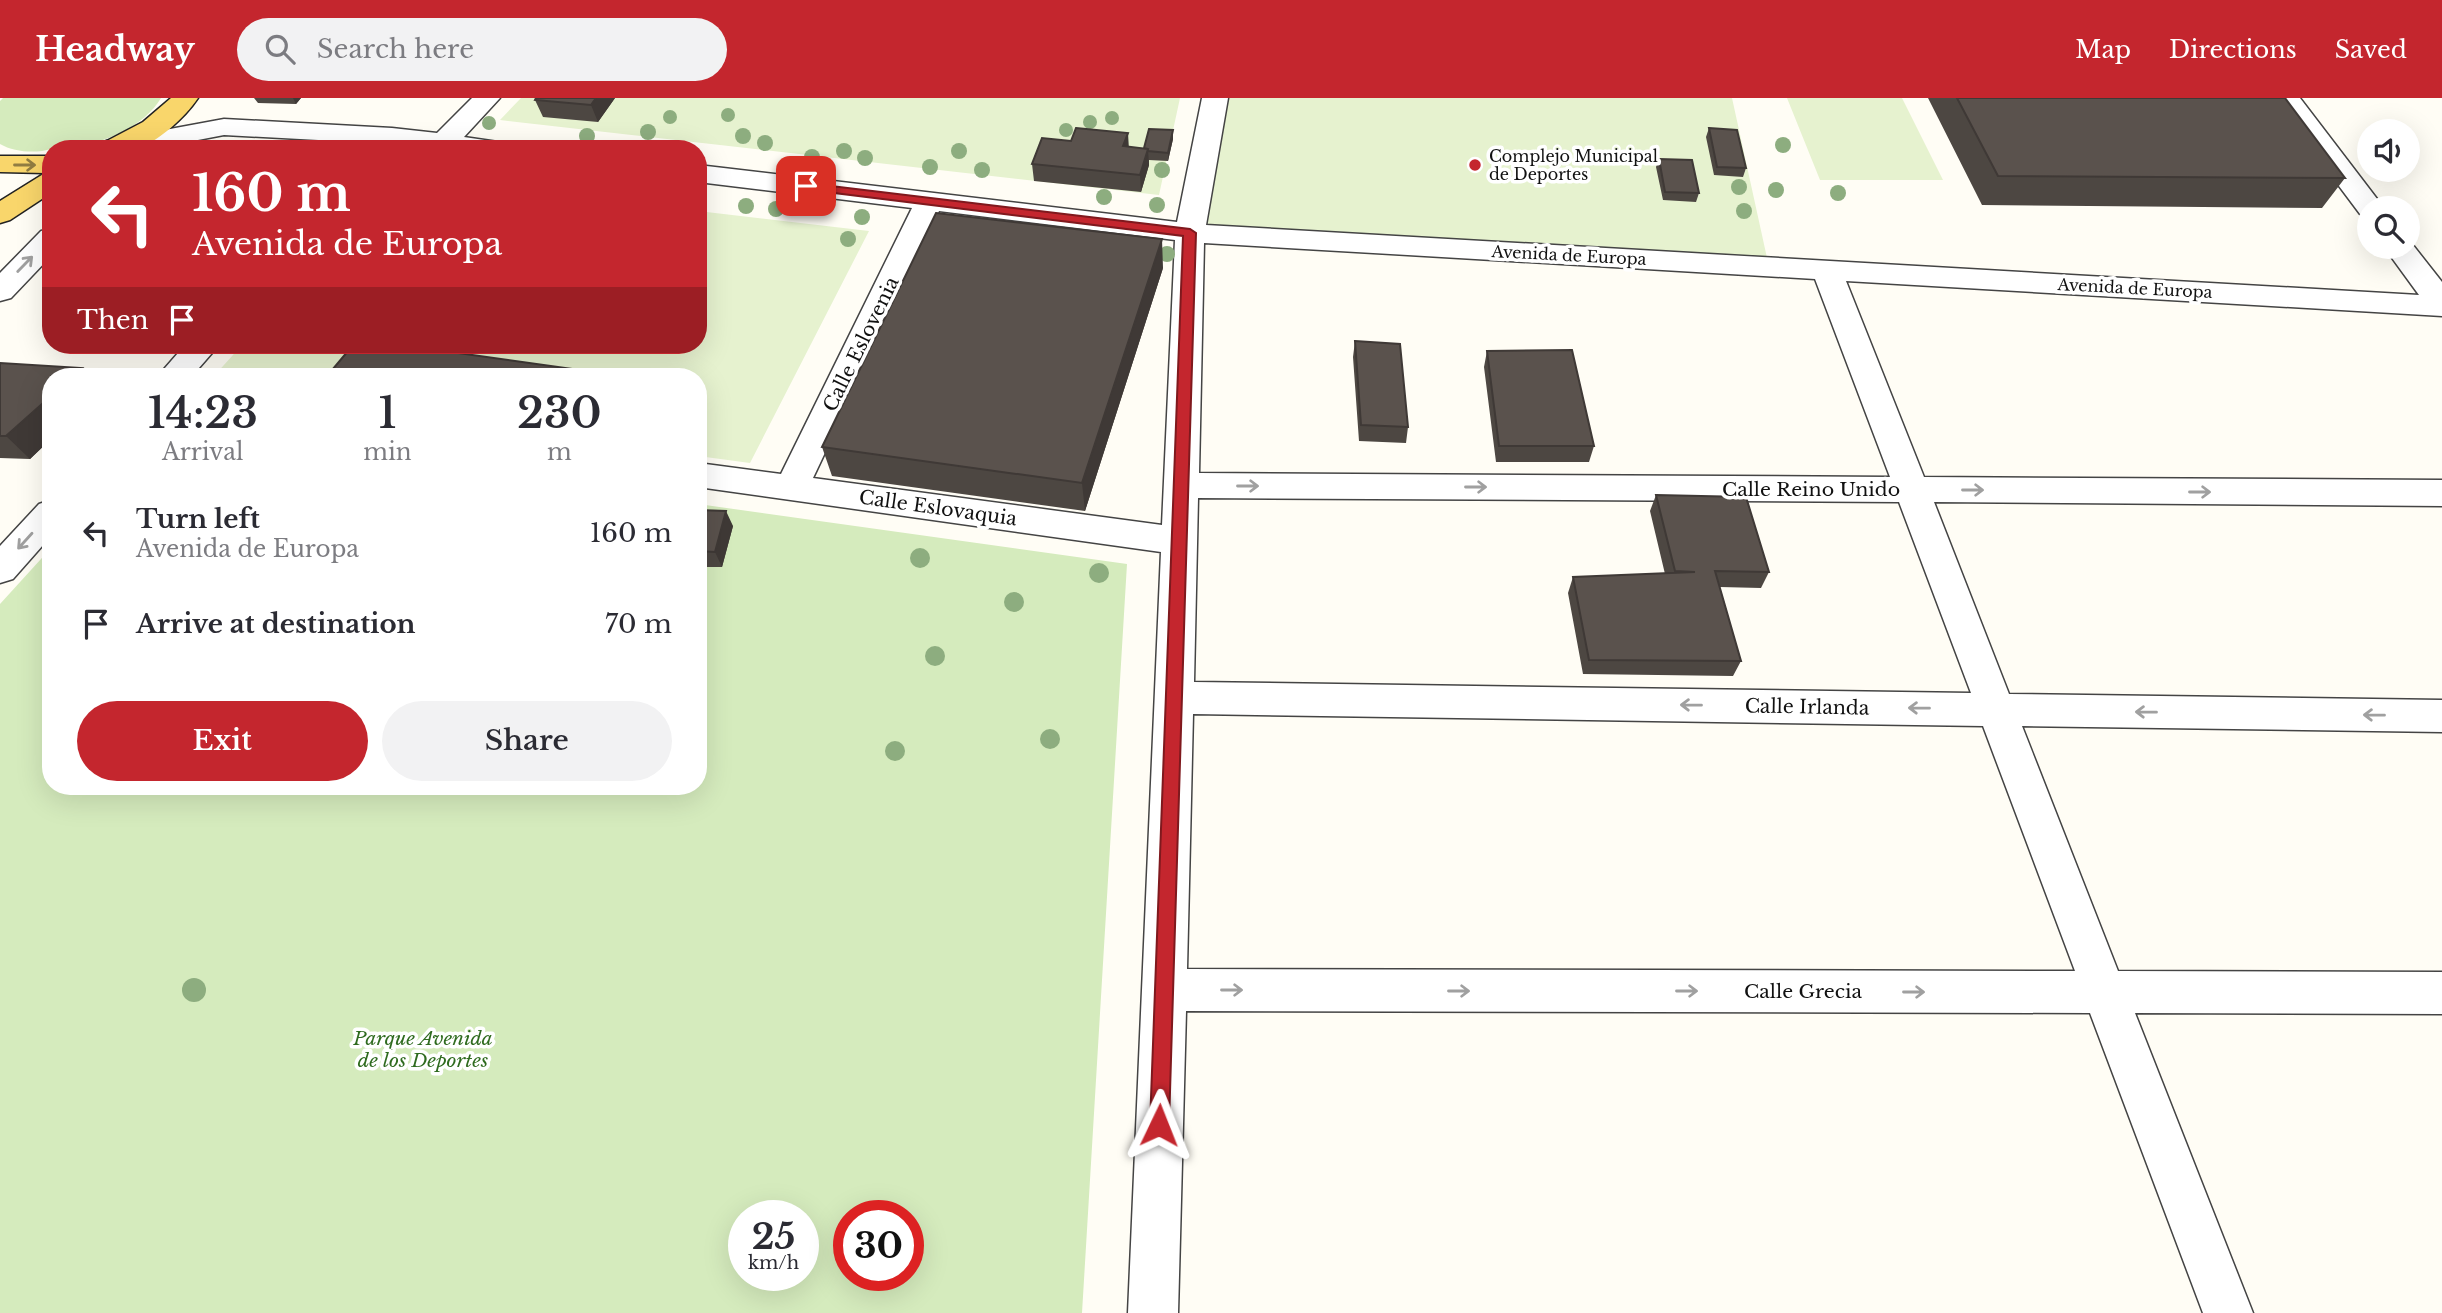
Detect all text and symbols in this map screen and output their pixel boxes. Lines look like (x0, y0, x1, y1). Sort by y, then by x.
search box (237, 18, 727, 81)
text: Headway (35, 29, 195, 70)
icon: search (261, 30, 299, 68)
text: Search here (317, 33, 474, 65)
text: Map (2075, 35, 2131, 64)
text: Directions (2169, 35, 2297, 64)
text: Saved (2335, 35, 2407, 64)
map controls (2357, 119, 2420, 259)
button: sound (2357, 119, 2420, 182)
place label: Complejo Municipal de Deportes (1489, 146, 1658, 184)
pin (776, 156, 836, 216)
marker: Complejo Municipal de Deportes (1467, 157, 1483, 173)
one-way arrow (14, 158, 37, 172)
text: 160 m (192, 163, 351, 224)
icon: arrive (787, 167, 825, 205)
icon: left (77, 168, 168, 259)
button: search (2357, 196, 2420, 259)
text: Avenida de Europa (192, 224, 502, 264)
street label: Avenida de Europa (1490, 241, 1647, 269)
one-way arrow (17, 256, 34, 273)
street label: Calle Eslovenia (818, 272, 904, 415)
street label: Avenida de Europa (2056, 274, 2213, 302)
icon: arrive (163, 301, 201, 339)
text: Then (77, 304, 149, 336)
text: 14:23 (147, 387, 258, 439)
text: 1 (378, 387, 397, 439)
text: 230 (517, 387, 602, 439)
text: Arrival (162, 438, 243, 466)
text: min (363, 438, 412, 466)
text: m (547, 438, 572, 466)
street label: Calle Reino Unido (1722, 478, 1900, 501)
one-way arrow (1236, 479, 1259, 493)
one-way arrow (1464, 480, 1487, 494)
one-way arrow (1961, 483, 1984, 497)
one-way arrow (2188, 485, 2211, 499)
street label: Calle Eslovaquia (858, 486, 1019, 531)
text: Turn left (136, 503, 260, 535)
icon: left (77, 514, 115, 552)
text: 160 m (590, 517, 672, 549)
one-way arrow (17, 532, 34, 549)
text: Avenida de Europa (136, 535, 359, 563)
icon: arrive (77, 605, 115, 643)
text: Arrive at destination (136, 608, 416, 640)
text: 70 m (605, 608, 672, 640)
street label: Calle Irlanda (1745, 694, 1870, 720)
one-way arrow (1680, 699, 1703, 712)
button: Exit (77, 701, 368, 781)
button: Share (382, 701, 672, 781)
one-way arrow (1908, 702, 1931, 715)
one-way arrow (2135, 705, 2158, 718)
one-way arrow (2363, 708, 2386, 722)
street label: Calle Grecia (1744, 980, 1862, 1003)
one-way arrow (1220, 983, 1243, 997)
one-way arrow (1448, 984, 1471, 998)
one-way arrow (1675, 984, 1698, 998)
one-way arrow (1903, 985, 1926, 998)
park label: Parque Avenida de los Deportes (352, 1027, 493, 1072)
position arrow (1122, 1088, 1196, 1162)
speed limit sign: 30 (833, 1200, 924, 1291)
text: 25 (752, 1215, 795, 1258)
text: km/h (748, 1252, 799, 1274)

